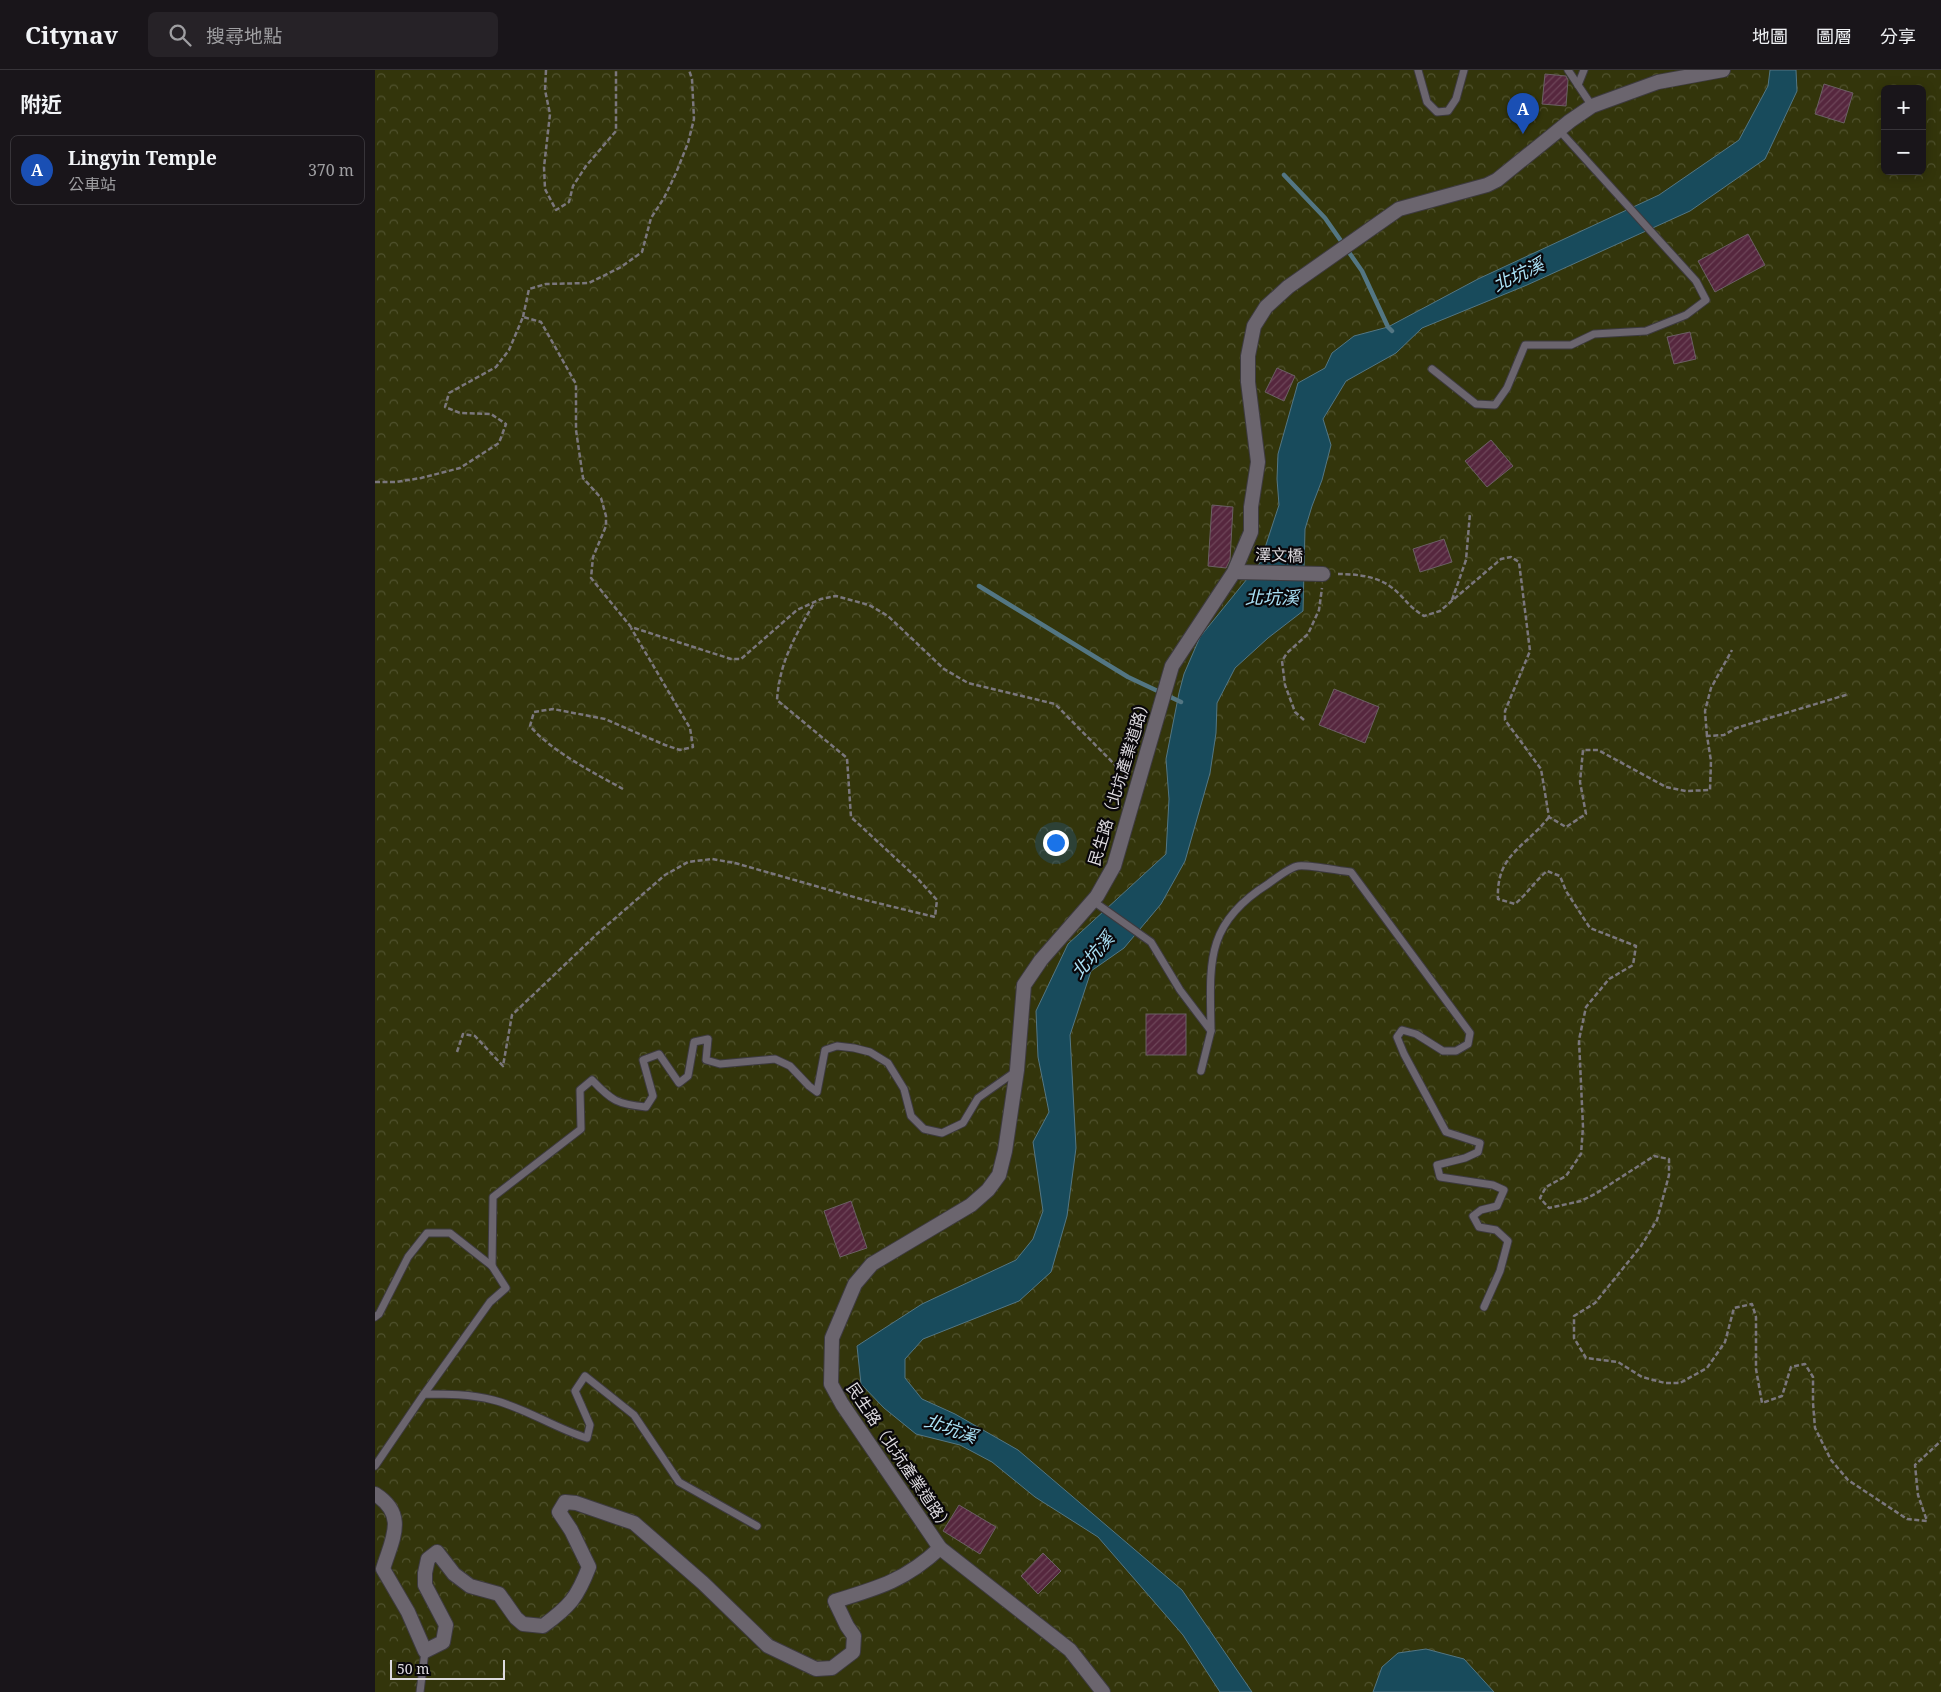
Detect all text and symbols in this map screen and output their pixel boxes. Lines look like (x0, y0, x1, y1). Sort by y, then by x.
search box (148, 12, 498, 57)
text: Citynav (25, 18, 118, 51)
icon: search (166, 21, 194, 49)
text: 搜尋地點 (206, 23, 282, 49)
text: 地圖 (1752, 24, 1788, 48)
text: 圖層 (1816, 24, 1852, 48)
text: 分享 (1880, 24, 1916, 48)
map controls (1881, 85, 1926, 175)
button: + (1881, 85, 1926, 130)
text: 附近 (20, 90, 62, 118)
pin: A (1507, 93, 1539, 134)
button: − (1881, 130, 1926, 175)
text: Lingyin Temple (68, 145, 217, 171)
text: A (31, 159, 43, 181)
text: 370 m (308, 159, 354, 181)
text: 公車站 (68, 173, 116, 195)
water label: 北坑溪 (1488, 250, 1550, 296)
street label: 澤文橋 (1255, 544, 1303, 566)
water label: 北坑溪 (1245, 585, 1302, 609)
street label: 民生路（北坑產業道路） (1083, 694, 1155, 868)
your location (1043, 830, 1069, 856)
water label: 北坑溪 (1065, 924, 1121, 983)
street label: 民生路（北坑產業道路） (842, 1378, 958, 1536)
water label: 北坑溪 (922, 1408, 983, 1449)
scale bar (390, 1657, 505, 1680)
text: 50 m (397, 1659, 430, 1678)

